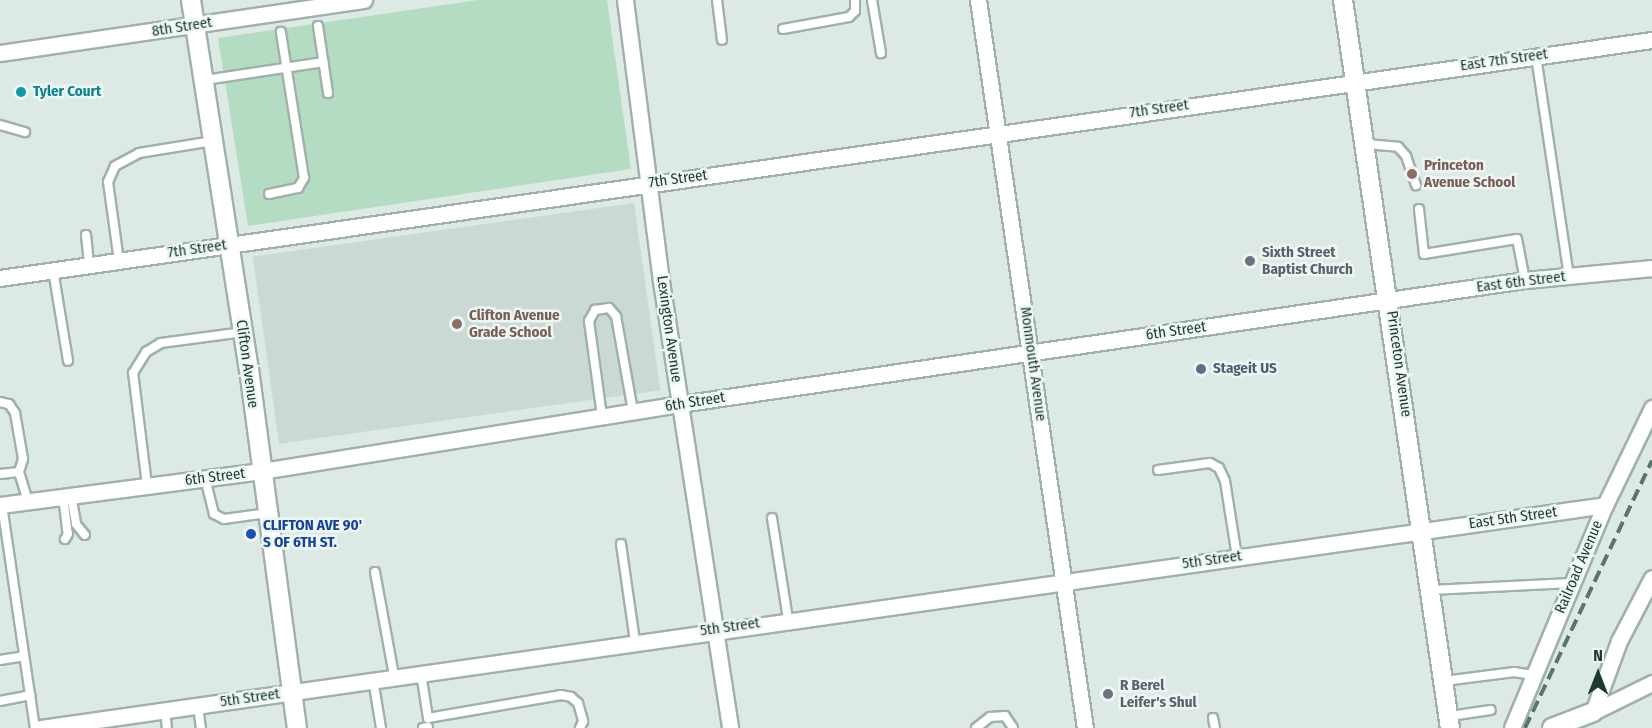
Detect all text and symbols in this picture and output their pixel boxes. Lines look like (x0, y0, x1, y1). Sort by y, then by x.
street label: 8th Street (151, 13, 213, 41)
street label: East 7th Street (1459, 45, 1549, 75)
place label: Tyler Court (33, 83, 101, 101)
marker: Tyler Court (14, 85, 28, 99)
street label: 7th Street (1128, 96, 1190, 122)
place label: Princeton Avenue School (1424, 156, 1515, 191)
street label: 7th Street (647, 166, 709, 192)
marker: Princeton Avenue School (1405, 167, 1419, 181)
street label: 7th Street (166, 236, 228, 262)
place label: Sixth Street Baptist Church (1262, 243, 1353, 278)
marker: Sixth Street Baptist Church (1243, 254, 1257, 268)
street label: East 6th Street (1475, 268, 1567, 296)
street label: Lexington Avenue (653, 274, 685, 384)
place label: Clifton Avenue Grade School (469, 306, 560, 341)
street label: Monmouth Avenue (1016, 306, 1050, 422)
street label: Princeton Avenue (1383, 310, 1415, 418)
marker: Clifton Avenue Grade School (450, 317, 464, 331)
street label: 6th Street (1145, 318, 1207, 344)
street label: Clifton Avenue (232, 319, 262, 409)
place label: Stageit US (1213, 360, 1277, 378)
marker: Stageit US (1194, 362, 1208, 376)
street label: 6th Street (664, 388, 726, 416)
street label: 6th Street (184, 464, 246, 490)
street label: East 5th Street (1468, 503, 1558, 533)
place label: CLIFTON AVE 90' S OF 6TH ST. (263, 516, 362, 551)
street label: Railroad Avenue (1551, 518, 1607, 616)
marker: CLIFTON AVE 90' S OF 6TH ST. (244, 527, 258, 541)
street label: 5th Street (1181, 547, 1243, 573)
street label: 5th Street (699, 614, 761, 640)
north arrow (1568, 644, 1628, 704)
text: N (1593, 646, 1603, 665)
place label: R Berel Leifer's Shul (1120, 676, 1197, 711)
street label: 5th Street (219, 685, 281, 711)
marker: R Berel Leifer's Shul (1101, 687, 1115, 701)

